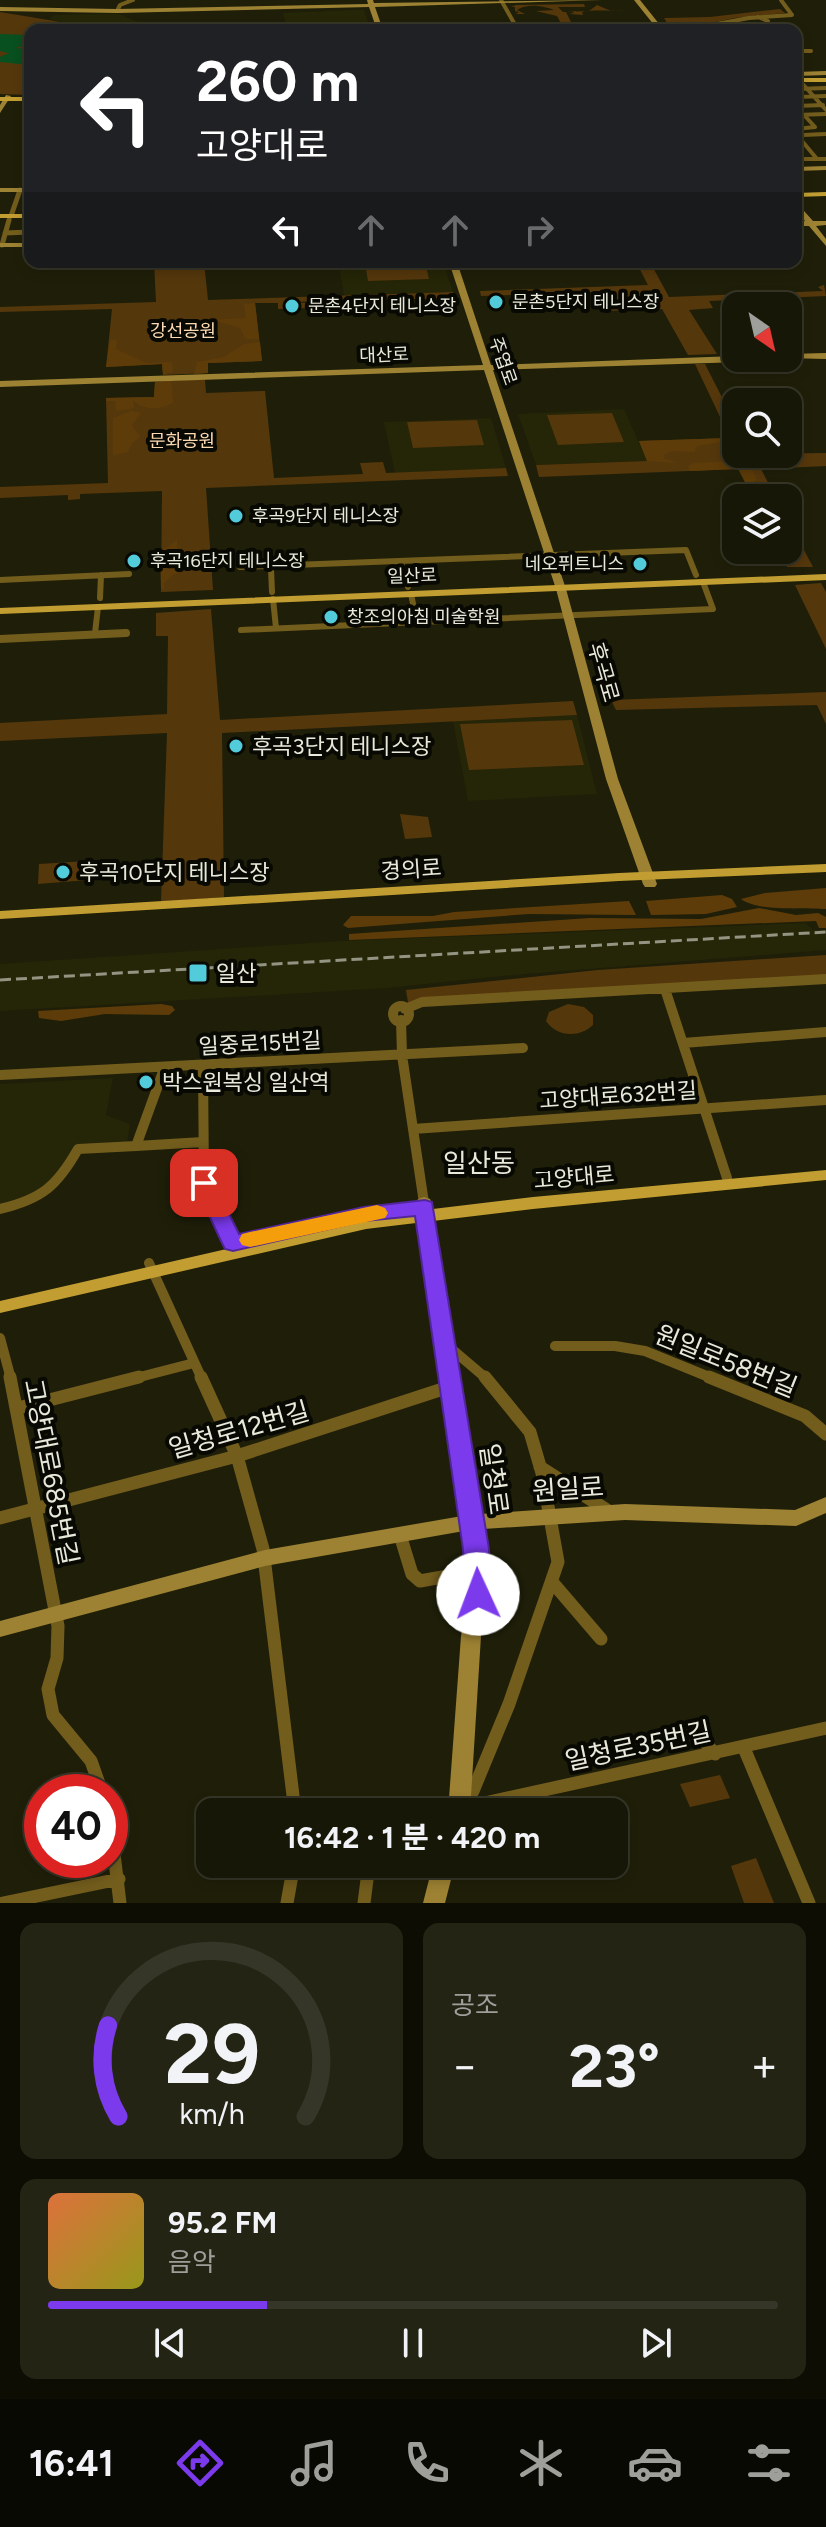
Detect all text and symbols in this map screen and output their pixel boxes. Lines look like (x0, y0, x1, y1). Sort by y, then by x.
text: 260 m (196, 48, 359, 115)
icon: left (64, 56, 168, 160)
text: 고양대로 (196, 124, 328, 167)
icon: left (265, 208, 309, 252)
icon: ahead (349, 208, 393, 252)
icon: ahead (433, 208, 477, 252)
icon: right (517, 208, 561, 252)
place label: 문촌5단지 테니스장 (512, 291, 659, 313)
north arrow (722, 292, 802, 372)
map controls (722, 292, 802, 564)
marker: 문촌5단지 테니스장 (487, 293, 505, 311)
place label: 문촌4단지 테니스장 (308, 295, 456, 317)
marker: 문촌4단지 테니스장 (283, 297, 301, 315)
park label: 강선공원 (150, 320, 216, 342)
street label: 주엽로 (485, 334, 521, 388)
street label: 대산로 (359, 343, 409, 367)
button: search (722, 388, 802, 468)
park label: 문화공원 (149, 430, 215, 452)
button: layers (722, 484, 802, 564)
place label: 후곡9단지 테니스장 (252, 505, 399, 527)
marker: 후곡9단지 테니스장 (227, 507, 245, 525)
place label: 후곡16단지 테니스장 (150, 550, 305, 572)
marker: 후곡16단지 테니스장 (125, 552, 143, 570)
place label: 네오퓌트니스 (525, 553, 624, 575)
marker: 네오퓌트니스 (631, 555, 649, 573)
street label: 일산로 (387, 564, 437, 588)
place label: 창조의아침 미술학원 (347, 606, 501, 628)
marker: 창조의아침 미술학원 (322, 608, 340, 626)
street label: 후곡로 (582, 639, 625, 705)
place label: 후곡3단지 테니스장 (252, 733, 431, 760)
marker: 후곡3단지 테니스장 (227, 737, 245, 755)
street label: 경의로 (380, 854, 442, 885)
place label: 후곡10단지 테니스장 (79, 859, 270, 886)
marker: 후곡10단지 테니스장 (54, 863, 72, 881)
place label: 일산 (216, 960, 256, 987)
marker: 일산 (187, 962, 209, 984)
street label: 일중로15번길 (198, 1027, 322, 1060)
place label: 박스원복싱 일산역 (162, 1069, 329, 1096)
marker: 박스원복싱 일산역 (137, 1073, 155, 1091)
street label: 고양대로632번길 (538, 1077, 698, 1114)
district label: 일산동 (443, 1147, 515, 1179)
pin (170, 1149, 238, 1217)
icon: arrive (182, 1161, 226, 1205)
street label: 고양대로 (533, 1161, 616, 1194)
street label: 원일로58번길 (650, 1318, 802, 1404)
street label: 고양대로685번길 (17, 1376, 85, 1568)
street label: 일청로12번길 (165, 1395, 313, 1465)
street label: 일청로 (473, 1441, 515, 1517)
street label: 원일로 (531, 1471, 605, 1507)
position arrow (436, 1552, 520, 1636)
street label: 일청로35번길 (562, 1715, 714, 1777)
speed limit sign: 40 (24, 1774, 128, 1878)
text: 16:42 · 1 분 · 420 m (284, 1819, 540, 1856)
text: 공조 (451, 1989, 499, 2021)
text: 29 (163, 2004, 260, 2104)
text: 23° (569, 2030, 660, 2102)
text: − (451, 2039, 478, 2092)
text: + (751, 2039, 778, 2092)
text: km/h (179, 2097, 244, 2131)
text: 95.2 FM (168, 2204, 277, 2241)
text: 음악 (168, 2246, 216, 2278)
icon: previous (148, 2321, 192, 2365)
icon: pause (391, 2321, 435, 2365)
icon: next (634, 2321, 678, 2365)
icon: directions (172, 2435, 228, 2491)
icon: music (286, 2435, 342, 2491)
icon: phone (399, 2435, 455, 2491)
icon: climate (513, 2435, 569, 2491)
icon: car (627, 2435, 683, 2491)
icon: filters (741, 2435, 797, 2491)
text: 16:41 (29, 2442, 114, 2485)

